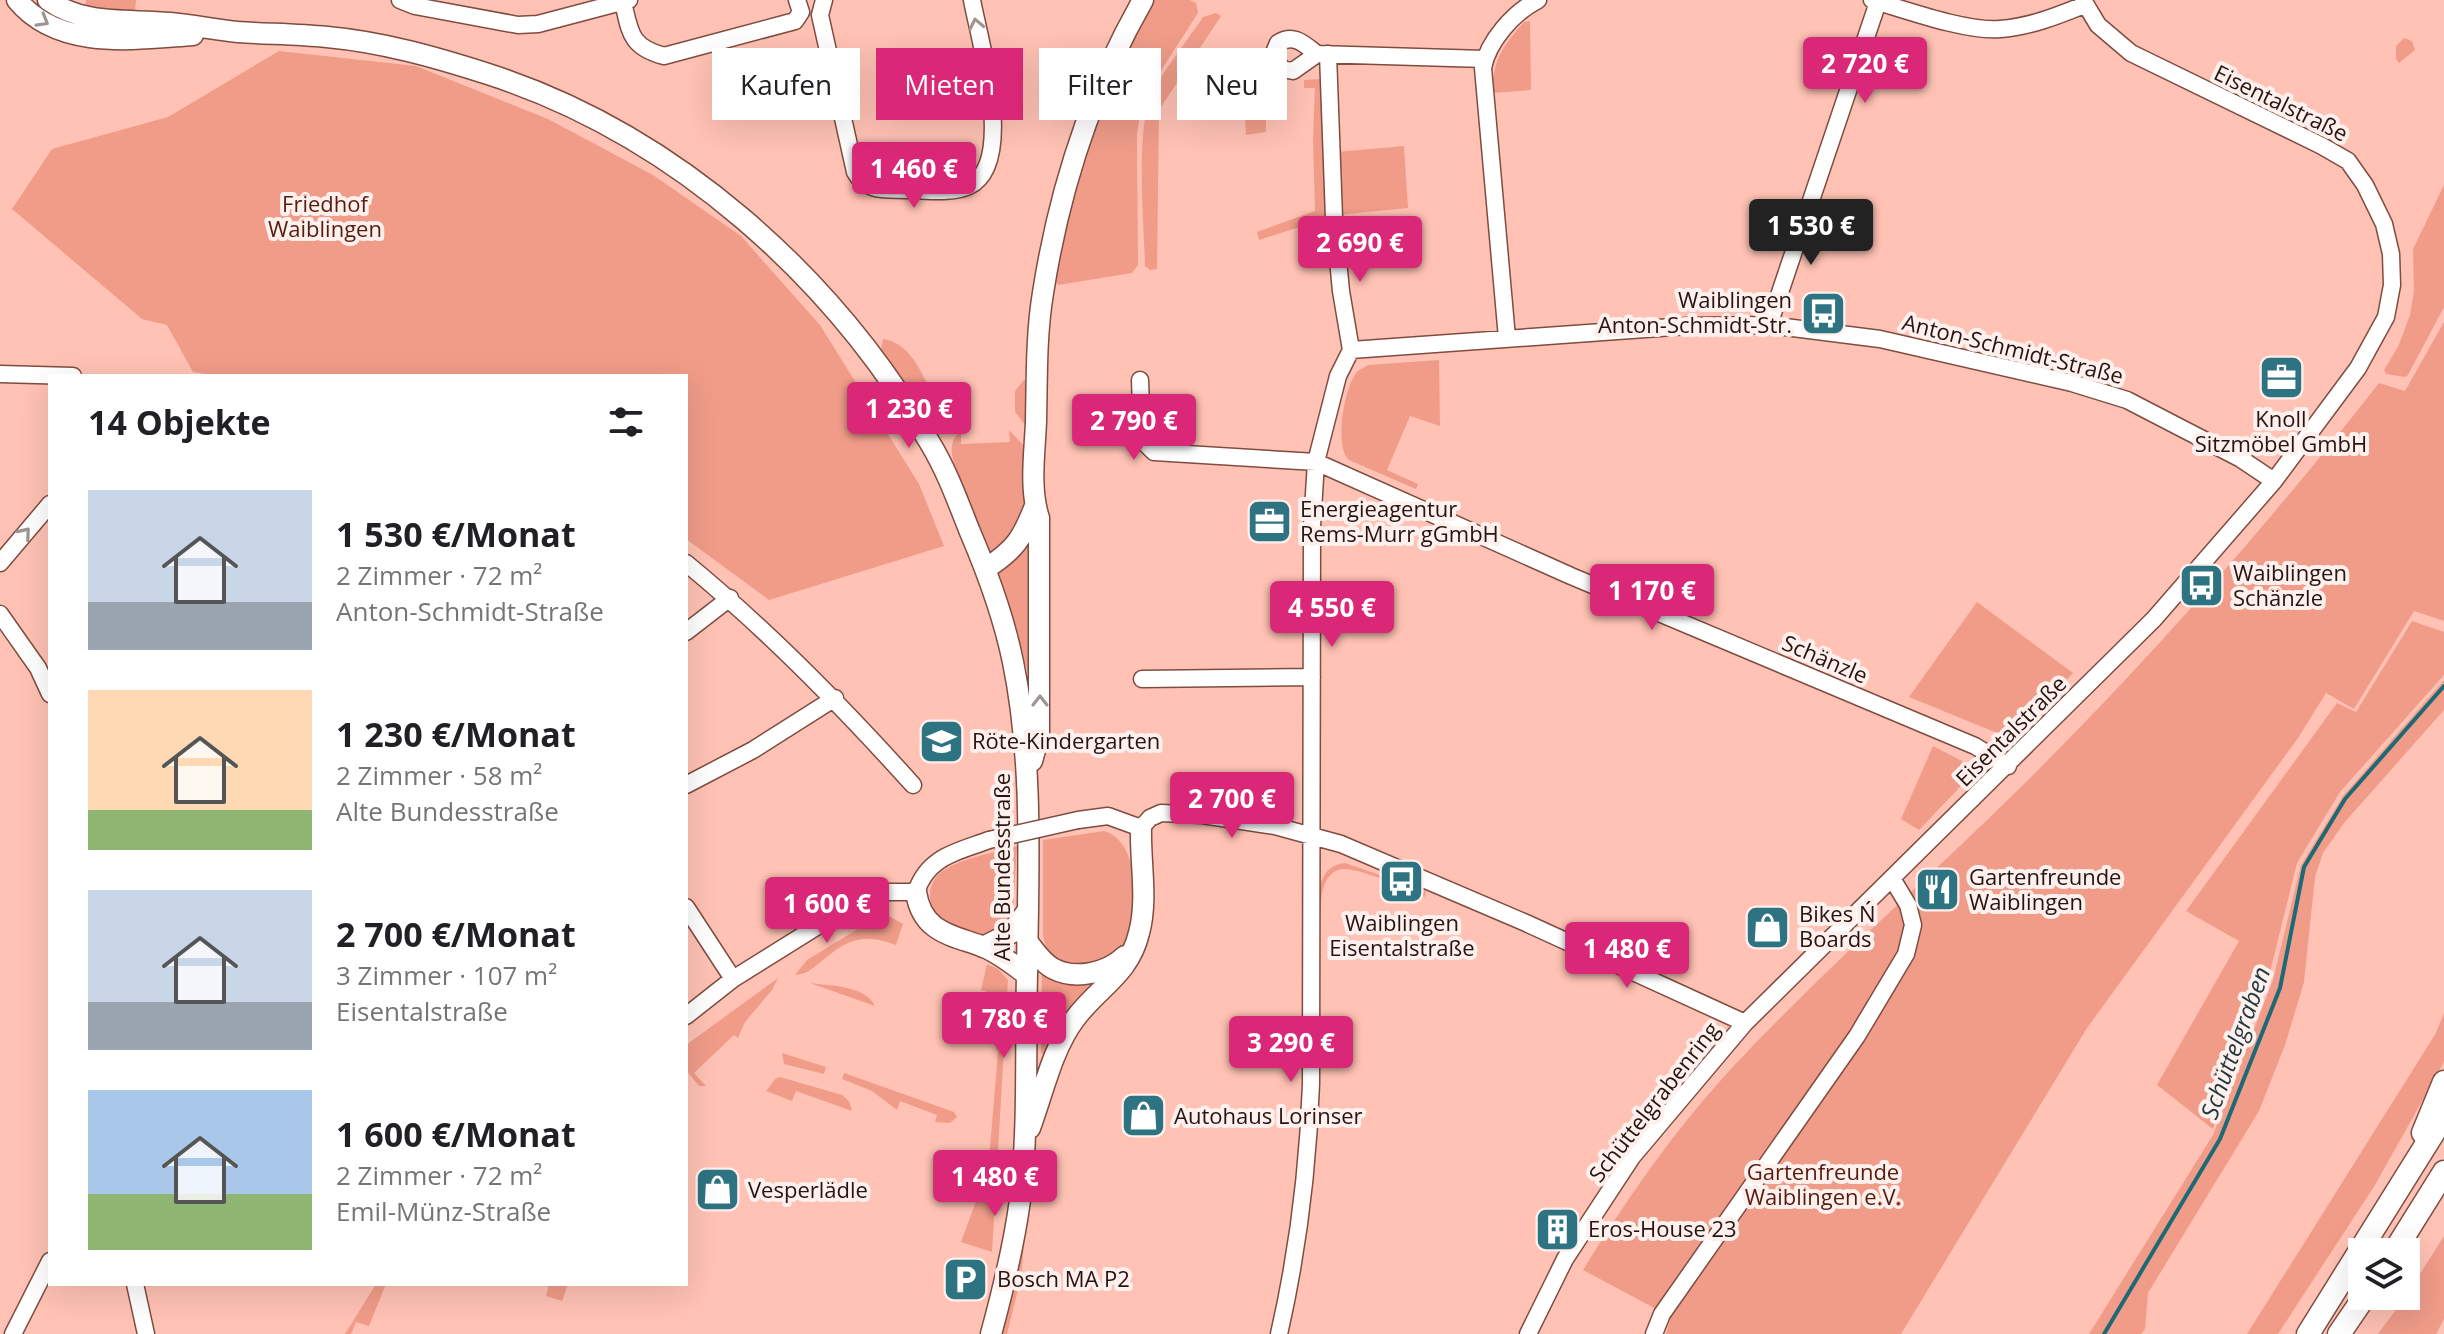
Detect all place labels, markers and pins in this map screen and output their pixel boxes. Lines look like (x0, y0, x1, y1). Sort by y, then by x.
pin: 2 720 € (1791, 37, 1939, 105)
pin: 1 460 € (840, 142, 988, 210)
pin: 1 530 € (1737, 199, 1885, 267)
pin: 2 690 € (1286, 216, 1434, 284)
place label: Waiblingen Anton-Schmidt-Str. (1598, 284, 1792, 339)
bus stop icon: Waiblingen Anton-Schmidt-Str. (1799, 289, 1847, 337)
office icon: Knoll Sitzmöbel GmbH (2257, 354, 2305, 402)
pin: 1 230 € (835, 382, 983, 450)
pin: 2 790 € (1060, 394, 1208, 462)
place label: Knoll Sitzmöbel GmbH (2195, 403, 2367, 458)
place label: Energieagentur Rems-Murr gGmbH (1300, 493, 1499, 548)
office icon: Energieagentur Rems-Murr gGmbH (1245, 498, 1293, 546)
place label: Waiblingen Schänzle (2233, 557, 2347, 612)
bus stop icon: Waiblingen Schänzle (2178, 562, 2226, 610)
pin: 1 170 € (1578, 564, 1726, 632)
pin: 4 550 € (1258, 581, 1406, 649)
school or university icon: Röte-Kindergarten (917, 717, 965, 765)
place label: Röte-Kindergarten (972, 725, 1160, 755)
pin: 2 700 € (1158, 772, 1306, 840)
bus stop icon: Waiblingen Eisentalstraße (1378, 858, 1426, 906)
place label: Gartenfreunde Waiblingen (1969, 861, 2121, 916)
restaurant icon: Gartenfreunde Waiblingen (1914, 866, 1962, 914)
pin: 1 600 € (753, 877, 901, 945)
place label: Bikes Ń Boards (1799, 898, 1875, 953)
shop icon: Bikes Ń Boards (1744, 903, 1792, 951)
place label: Waiblingen Eisentalstraße (1329, 907, 1475, 962)
pin: 1 480 € (1553, 922, 1701, 990)
pin: 1 780 € (930, 992, 1078, 1060)
pin: 3 290 € (1217, 1016, 1365, 1084)
shop icon: Autohaus Lorinser (1119, 1092, 1167, 1140)
place label: Autohaus Lorinser (1174, 1100, 1362, 1130)
pin: 1 480 € (921, 1150, 1069, 1218)
shop icon: Vesperlädle (693, 1166, 741, 1214)
place label: Vesperlädle (748, 1174, 868, 1204)
building icon: Eros-House 23 (1533, 1205, 1581, 1253)
place label: Eros-House 23 (1588, 1213, 1737, 1243)
parking icon: Bosch MA P2 (942, 1255, 990, 1303)
place label: Bosch MA P2 (997, 1263, 1130, 1293)

